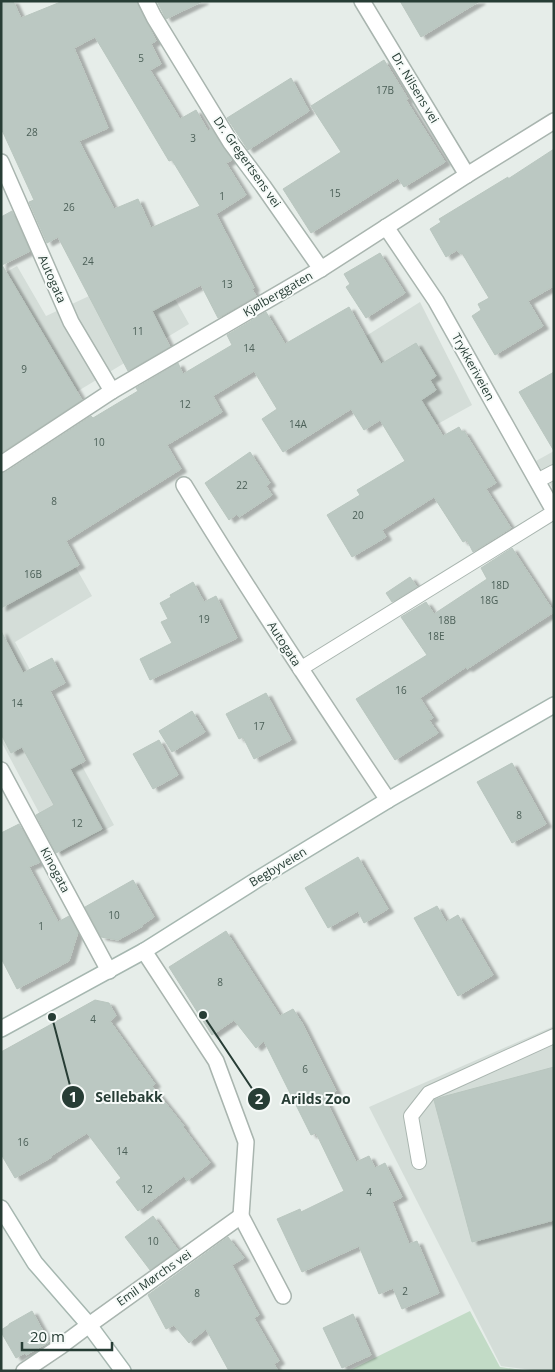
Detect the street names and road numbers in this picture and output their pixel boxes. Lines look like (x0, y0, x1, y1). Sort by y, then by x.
street label: Dr. Nilsens vei (388, 49, 443, 126)
street label: Dr. Gregertsens vei (210, 113, 285, 210)
street label: Autogata (34, 252, 71, 305)
street label: Kjølberggaten (240, 267, 316, 320)
street label: Trykkeriveien (448, 330, 499, 404)
street label: Autogata (264, 618, 305, 670)
street label: Begbyveien (246, 843, 310, 890)
street label: Kinogata (36, 844, 74, 895)
street label: Emil Mørchs vei (113, 1246, 194, 1310)

